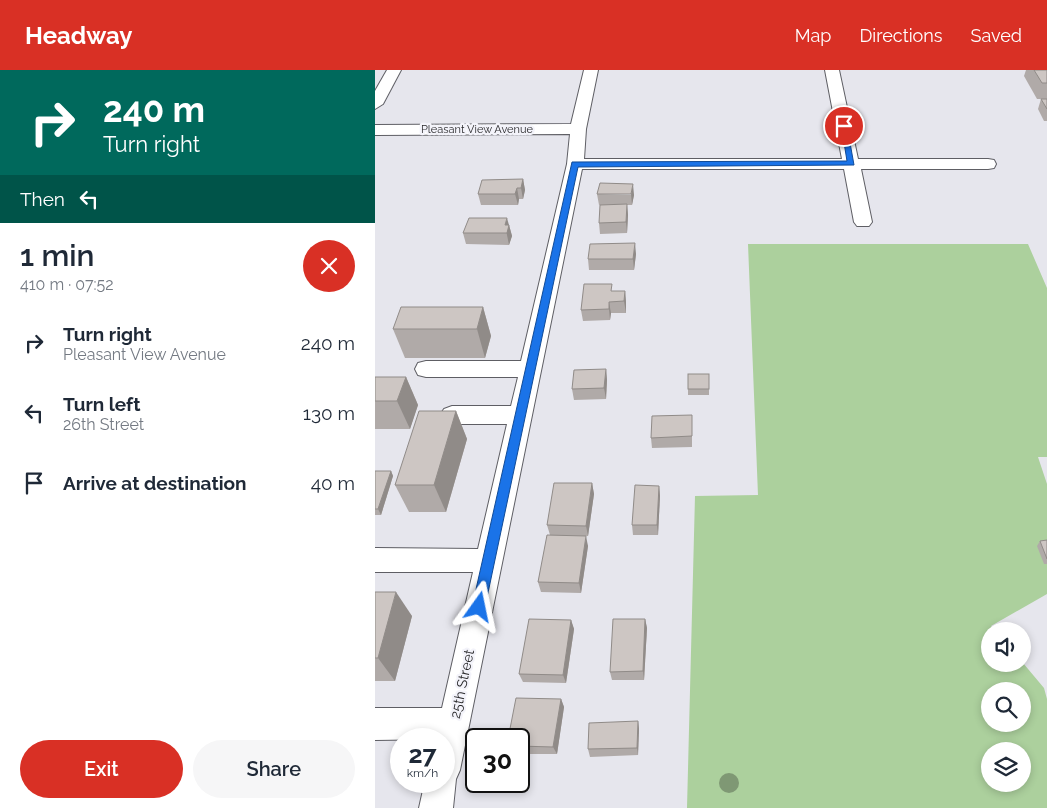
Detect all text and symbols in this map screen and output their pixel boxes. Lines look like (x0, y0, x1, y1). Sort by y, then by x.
text: Headway (25, 21, 133, 50)
text: Map (795, 25, 831, 46)
text: Directions (859, 25, 943, 46)
text: Saved (971, 25, 1022, 46)
text: 240 m (103, 89, 205, 130)
icon: right (20, 90, 85, 155)
pin (823, 105, 865, 147)
icon: arrive (830, 112, 858, 140)
street label: Pleasant View Avenue (421, 123, 534, 136)
text: Turn right (103, 131, 200, 157)
icon: left (75, 185, 103, 213)
text: Then (20, 188, 65, 210)
text: 1 min (20, 238, 95, 273)
button: close (303, 240, 355, 292)
text: 410 m · 07:52 (20, 275, 114, 294)
text: Turn right (63, 323, 152, 345)
icon: right (20, 329, 48, 357)
text: 240 m (301, 332, 355, 354)
text: Pleasant View Avenue (63, 345, 226, 364)
text: Turn left (63, 393, 140, 415)
icon: left (20, 399, 48, 427)
text: 130 m (303, 402, 355, 424)
text: 26th Street (63, 415, 144, 434)
icon: arrive (20, 469, 48, 497)
text: Arrive at destination (63, 472, 247, 494)
text: 40 m (311, 472, 355, 494)
position arrow (452, 580, 504, 632)
map controls (981, 622, 1031, 792)
button: sound (981, 622, 1031, 672)
street label: 25th Street (447, 648, 477, 720)
button: search (981, 682, 1031, 732)
speed limit sign: 30 (465, 728, 530, 793)
text: 27 (408, 739, 437, 769)
button: Exit (20, 740, 183, 798)
button: Share (193, 740, 355, 798)
button: layers (981, 742, 1031, 792)
text: km/h (407, 766, 438, 780)

